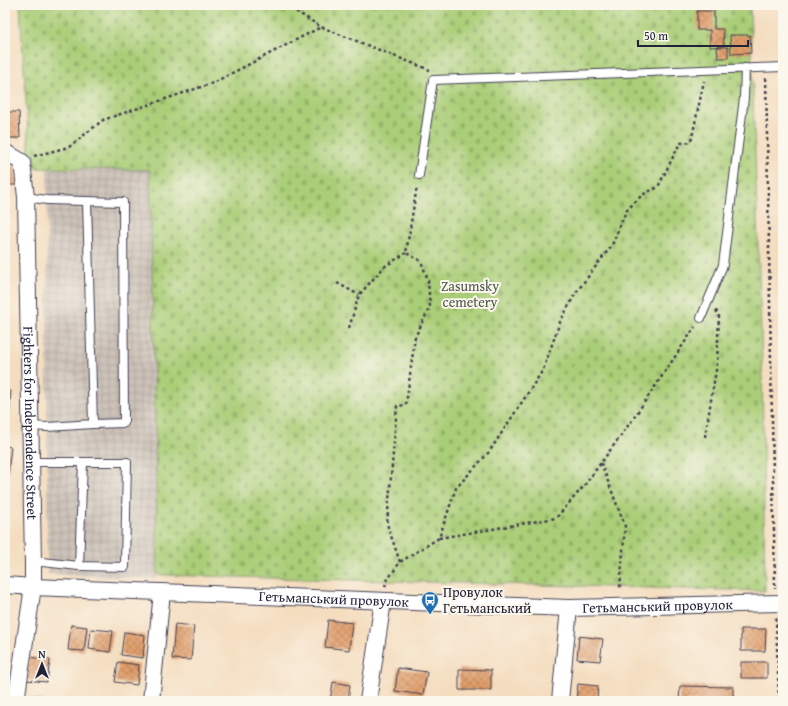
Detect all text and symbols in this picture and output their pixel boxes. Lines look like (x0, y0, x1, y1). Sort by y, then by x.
scale bar (638, 22, 748, 48)
text: 50 m (644, 27, 668, 44)
park label: Zasumsky cemetery (441, 276, 499, 312)
street label: Fighters for Independence Street (18, 326, 42, 520)
place label: Провулок Гетьманський (443, 582, 531, 618)
street label: Гетьманський провулок (258, 586, 410, 612)
bus stop icon: Провулок Гетьманський (420, 590, 440, 615)
street label: Гетьманський провулок (582, 594, 734, 618)
north arrow (22, 644, 62, 684)
text: N (38, 646, 46, 662)

